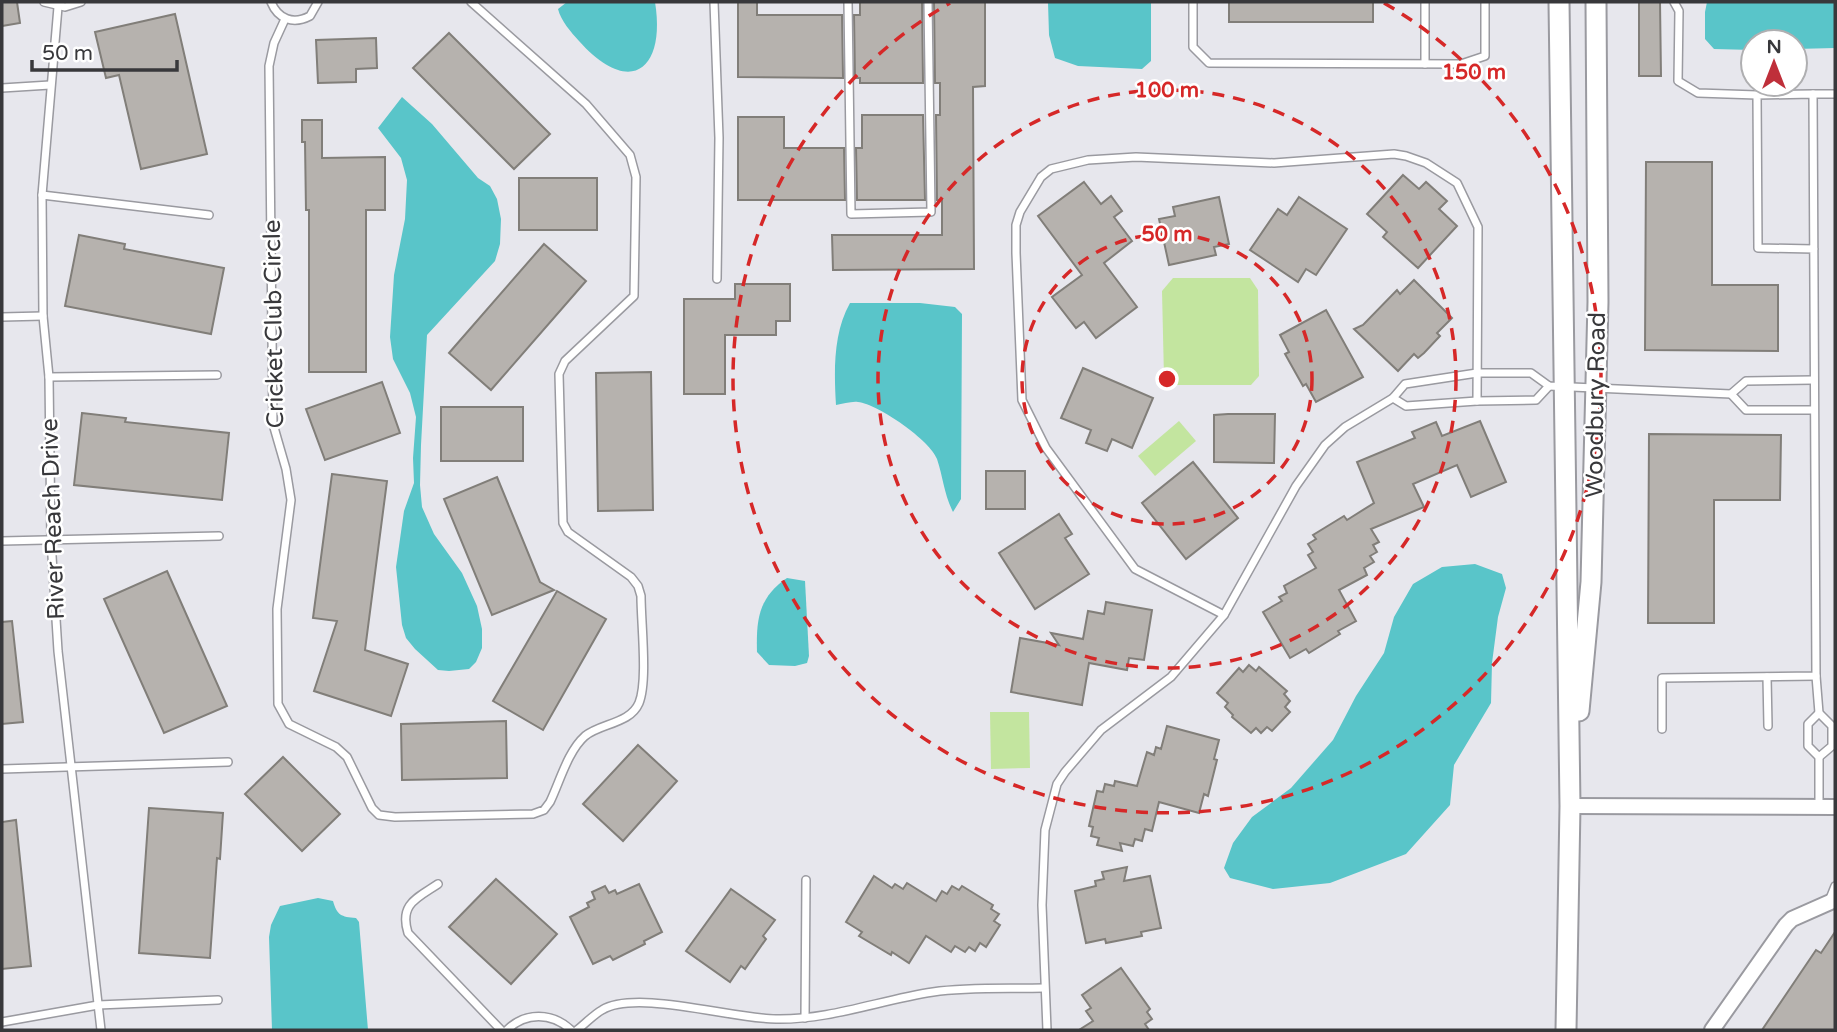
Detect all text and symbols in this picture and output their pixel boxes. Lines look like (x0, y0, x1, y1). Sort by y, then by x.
scale bar (32, 28, 177, 72)
north arrow (1739, 28, 1809, 98)
text: N (1766, 36, 1782, 58)
text: 50 m (42, 41, 93, 66)
text: 150 m (1442, 60, 1506, 85)
text: 100 m (1135, 78, 1199, 103)
street label: Cricket Club Circle (258, 219, 290, 429)
text: 50 m (1141, 222, 1193, 247)
street label: Woodbury Road (1580, 312, 1612, 498)
centre of rings (1155, 367, 1179, 391)
street label: River Reach Drive (35, 418, 71, 620)

